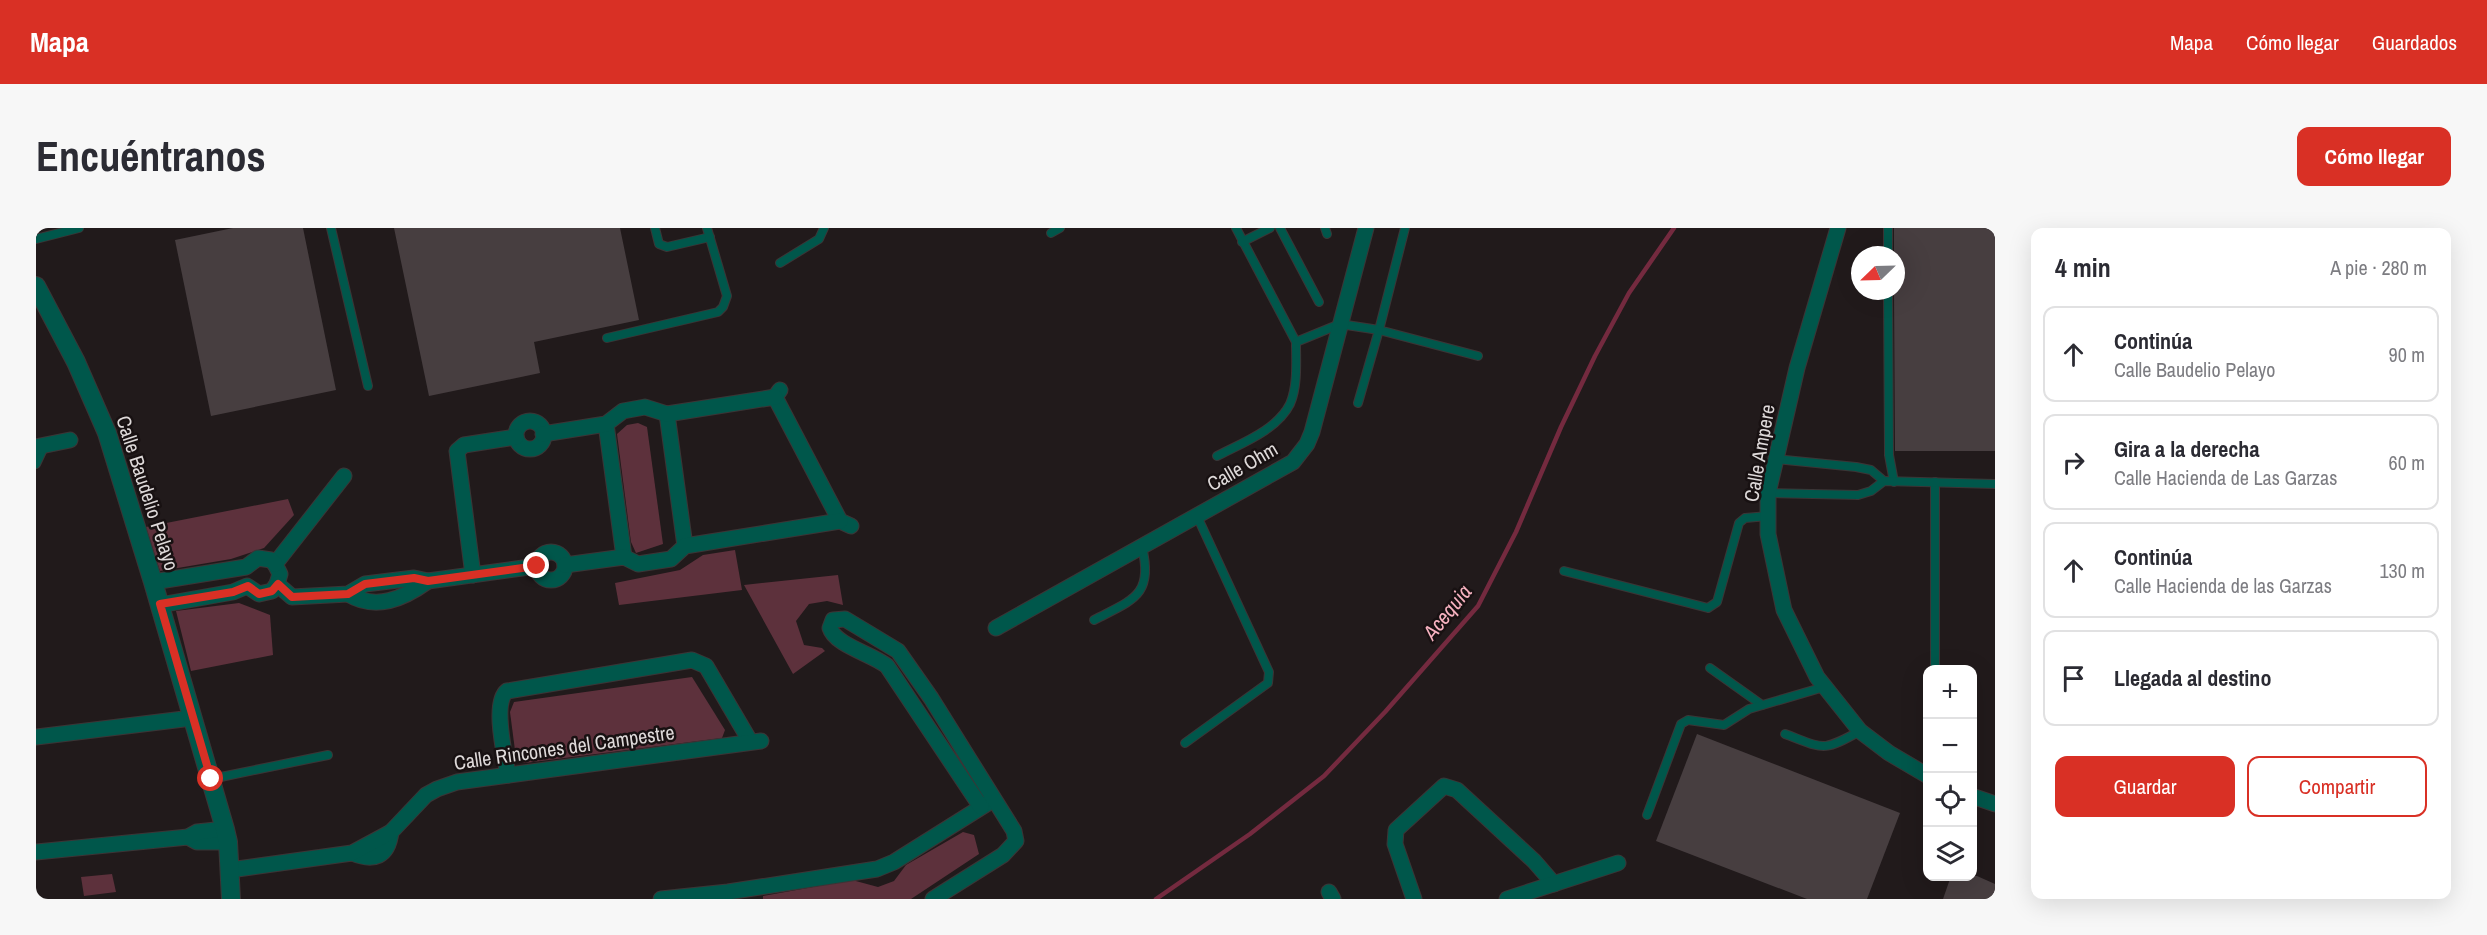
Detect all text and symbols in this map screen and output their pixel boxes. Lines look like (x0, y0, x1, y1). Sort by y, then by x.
text: Mapa (30, 23, 89, 61)
text: Mapa (2170, 28, 2213, 57)
text: Cómo llegar (2246, 28, 2339, 57)
text: Guardados (2372, 28, 2457, 57)
button: Cómo llegar (2297, 127, 2451, 186)
text: Encuéntranos (36, 128, 266, 184)
north arrow (1851, 246, 1905, 300)
text: 4 min (2055, 250, 2111, 285)
text: A pie · 280 m (2330, 254, 2427, 281)
text: Continúa (2114, 326, 2192, 356)
icon: ahead (2057, 338, 2090, 371)
text: 90 m (2389, 341, 2425, 368)
text: Calle Baudelio Pelayo (2114, 356, 2275, 383)
street label: Calle Ampere (1737, 402, 1781, 504)
street label: Calle Baudelio Pelayo (110, 412, 186, 574)
text: Gira a la derecha (2114, 434, 2259, 464)
street label: Calle Ohm (1202, 435, 1282, 497)
icon: right (2057, 446, 2090, 479)
text: 60 m (2389, 449, 2425, 476)
text: Calle Hacienda de Las Garzas (2114, 464, 2337, 491)
text: Continúa (2114, 542, 2192, 572)
route end (523, 552, 549, 578)
icon: ahead (2057, 554, 2090, 587)
text: 130 m (2379, 557, 2425, 584)
text: Calle Hacienda de las Garzas (2114, 572, 2332, 599)
water label: Acequia (1415, 578, 1478, 646)
icon: arrive (2057, 662, 2090, 695)
text: Llegada al destino (2114, 663, 2271, 693)
map controls (1923, 665, 1977, 881)
button: + (1923, 665, 1977, 719)
street label: Calle Rincones del Campestre (452, 718, 676, 776)
button: − (1923, 719, 1977, 773)
button: Guardar (2055, 756, 2235, 817)
button: Compartir (2247, 756, 2427, 817)
route start (197, 765, 223, 791)
button: locate (1923, 773, 1977, 827)
button: layers (1923, 827, 1977, 881)

